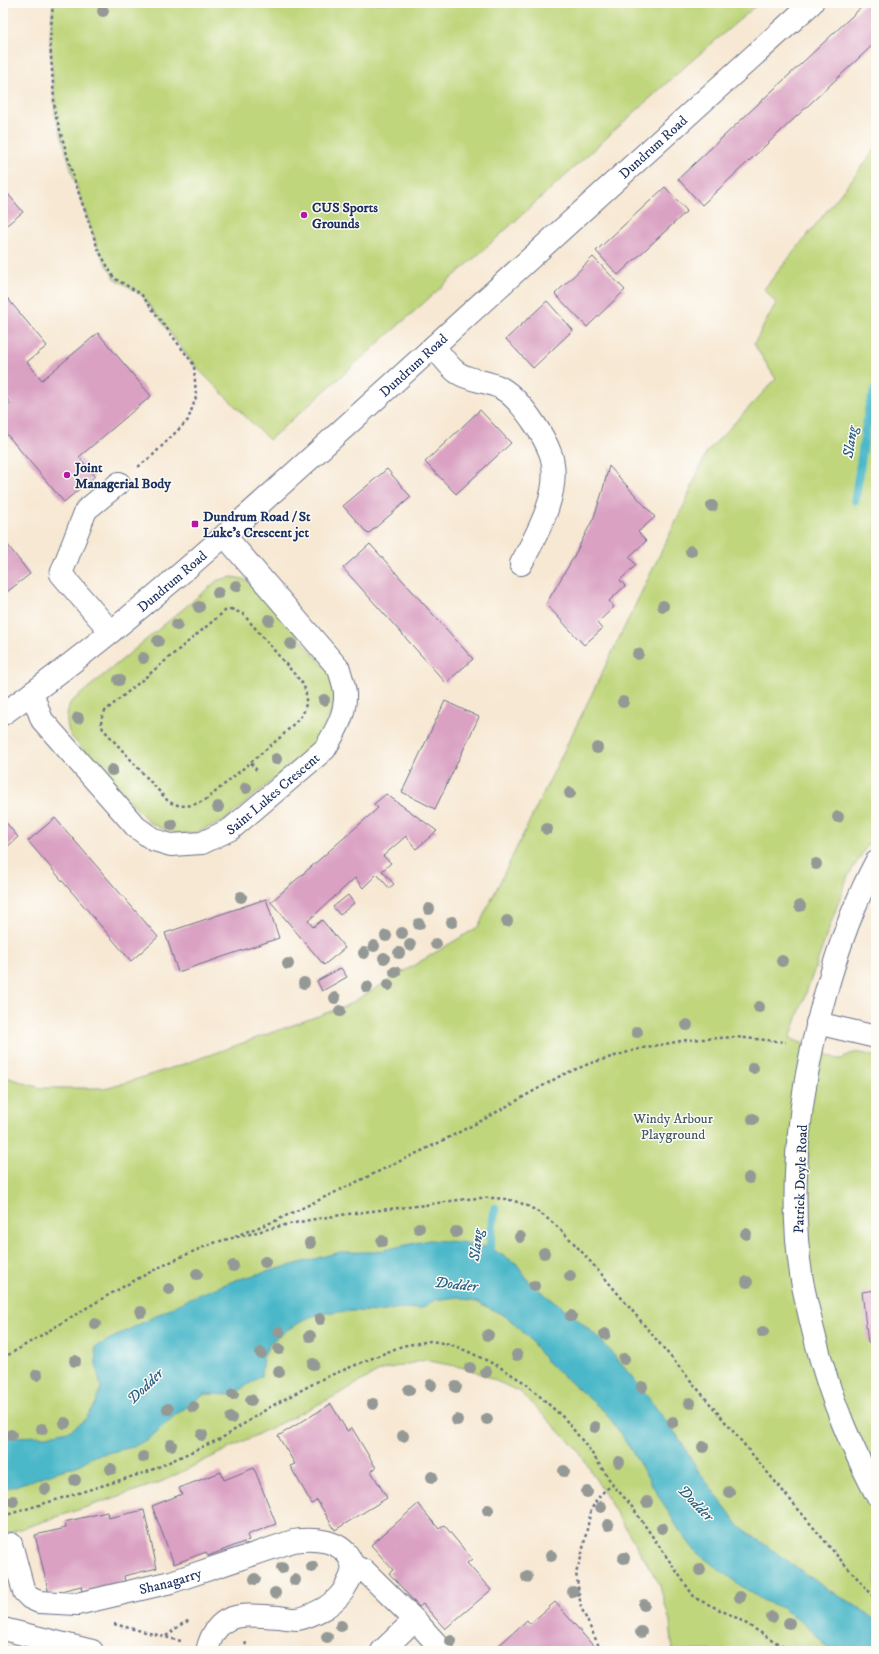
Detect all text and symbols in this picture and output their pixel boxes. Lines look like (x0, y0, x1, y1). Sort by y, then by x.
street label: Dundrum Road (616, 112, 691, 183)
place label: CUS Sports Grounds (312, 199, 378, 233)
marker: CUS Sports Grounds (299, 210, 309, 220)
street label: Dundrum Road (376, 330, 452, 401)
water label: Slang (838, 423, 863, 460)
place label: Joint Managerial Body (73, 459, 171, 493)
marker: Joint Managerial Body (62, 470, 72, 480)
place label: Dundrum Road / St Luke's Crescent jct (203, 508, 311, 542)
marker: Dundrum Road / St Luke's Crescent jct (190, 519, 200, 529)
street label: Dundrum Road (134, 547, 211, 617)
street label: Saint Lukes Crescent (224, 749, 324, 840)
park label: Windy Arbour Playground (632, 1110, 714, 1144)
street label: Patrick Doyle Road (790, 1124, 812, 1234)
water label: Slang (465, 1226, 488, 1263)
water label: Dodder (433, 1273, 480, 1296)
water label: Dodder (123, 1363, 169, 1408)
water label: Dodder (674, 1481, 719, 1527)
street label: Shanagarry (137, 1564, 204, 1599)

